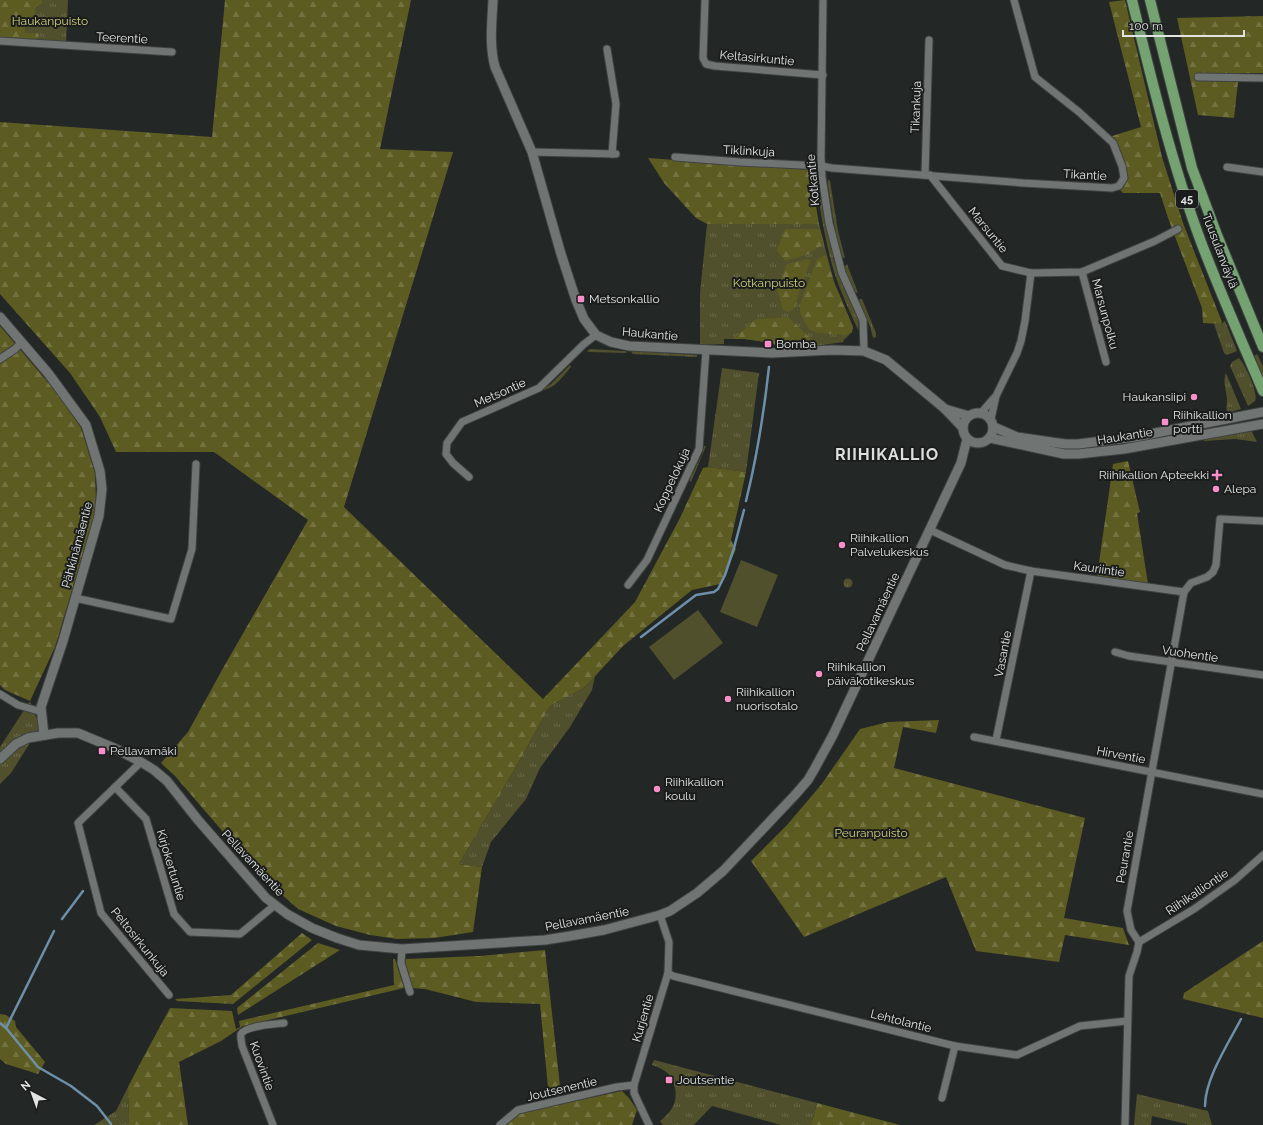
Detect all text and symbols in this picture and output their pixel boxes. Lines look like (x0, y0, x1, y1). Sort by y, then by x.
scale bar (1123, 12, 1244, 38)
park label: Haukanpuisto (12, 14, 88, 28)
text: 100 m (1129, 19, 1163, 33)
street label: Teerentie (96, 30, 148, 46)
street label: Keltasirkuntie (719, 48, 795, 68)
street label: Tikankuja (908, 80, 924, 134)
street label: Tiklinkuja (723, 143, 775, 159)
street label: Kotkantie (804, 154, 822, 206)
street label: Tikantie (1063, 167, 1107, 183)
road number: 45 (1176, 190, 1198, 208)
street label: Marsuntie (965, 204, 1011, 256)
street label: Tuusulanväylä (1199, 212, 1241, 290)
park label: Kotkanpuisto (733, 276, 805, 290)
street label: Marsunpolku (1089, 277, 1121, 351)
place label: Metsonkallio (589, 292, 660, 306)
marker: Metsonkallio (576, 294, 586, 304)
street label: Haukantie (622, 325, 678, 343)
place label: Bomba (776, 337, 816, 351)
marker: Bomba (763, 339, 773, 349)
street label: Metsontie (472, 375, 528, 411)
place label: Haukansiipi (1123, 390, 1186, 404)
marker: Haukansiipi (1189, 392, 1199, 402)
place label: Riihikallion portti (1173, 408, 1232, 436)
marker: Riihikallion portti (1160, 417, 1170, 427)
street label: Haukantie (1096, 425, 1154, 447)
district label: RIIHIKALLIO (835, 445, 939, 464)
street label: Koppelokuja (651, 446, 693, 514)
place label: Riihikallion Apteekki (1099, 468, 1209, 482)
marker: Riihikallion Apteekki (1212, 470, 1222, 480)
place label: Alepa (1224, 482, 1256, 496)
marker: Alepa (1211, 484, 1221, 494)
street label: Pähkinämäentie (59, 500, 95, 590)
place label: Riihikallion Palvelukeskus (850, 531, 929, 559)
marker: Riihikallion Palvelukeskus (837, 540, 847, 550)
street label: Kauriintie (1073, 558, 1125, 580)
street label: Pellavamäentie (854, 570, 902, 654)
street label: Vasantie (992, 630, 1014, 678)
street label: Vuohentie (1161, 643, 1219, 665)
place label: Riihikallion päiväkotikeskus (827, 660, 914, 688)
marker: Riihikallion päiväkotikeskus (814, 669, 824, 679)
place label: Riihikallion nuorisotalo (736, 685, 798, 713)
marker: Riihikallion nuorisotalo (723, 694, 733, 704)
street label: Hirventie (1095, 743, 1147, 767)
place label: Pellavamäki (110, 744, 177, 758)
marker: Pellavamäki (97, 746, 107, 756)
place label: Riihikallion koulu (665, 775, 724, 803)
marker: Riihikallion koulu (652, 784, 662, 794)
park label: Peuranpuisto (834, 826, 908, 840)
street label: Pellavamäentie (219, 827, 287, 899)
street label: Kirjokertuntie (154, 828, 188, 902)
street label: Peurantie (1114, 830, 1136, 884)
street label: Riihikalliontie (1163, 866, 1231, 918)
street label: Pellavamäentie (544, 904, 630, 934)
street label: Peltosirkunkuja (108, 905, 172, 979)
street label: Kurjentie (629, 992, 657, 1044)
street label: Lehtolantie (869, 1007, 933, 1035)
street label: Kuovintie (247, 1040, 277, 1092)
north arrow (12, 1073, 52, 1113)
place label: Joutsentie (677, 1073, 734, 1087)
street label: Joutsenentie (526, 1074, 598, 1104)
marker: Joutsentie (664, 1075, 674, 1085)
text: N (18, 1078, 33, 1093)

